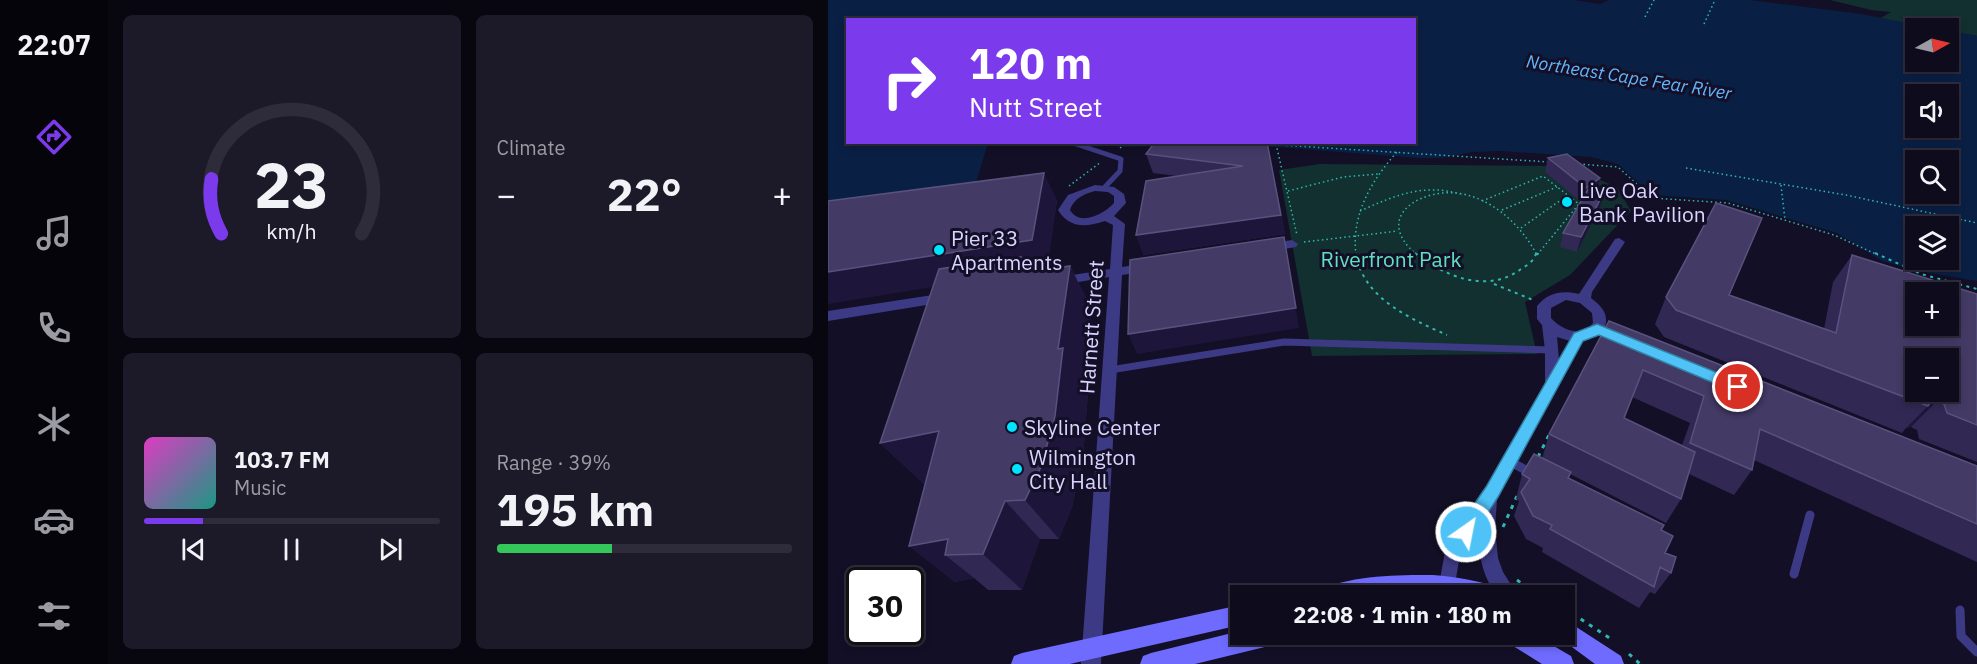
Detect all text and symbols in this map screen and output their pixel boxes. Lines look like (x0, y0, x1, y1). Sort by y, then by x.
north arrow (1905, 18, 1959, 72)
map controls (1905, 18, 1959, 402)
text: 22:07 (17, 27, 91, 62)
text: 120 m (969, 36, 1092, 91)
icon: right (870, 42, 948, 120)
water label: Northeast Cape Fear River (1525, 49, 1734, 105)
button: sound (1905, 84, 1959, 138)
text: Nutt Street (969, 89, 1103, 124)
icon: directions (33, 116, 75, 158)
text: Climate (497, 134, 565, 161)
text: 23 (254, 144, 329, 225)
button: search (1905, 150, 1959, 204)
text: 22° (607, 165, 682, 223)
text: − (497, 173, 516, 216)
text: + (772, 173, 792, 216)
place label: Live Oak Bank Pavilion (1579, 176, 1706, 228)
marker: Live Oak Bank Pavilion (1560, 195, 1574, 209)
icon: music (33, 212, 75, 254)
button: layers (1905, 216, 1959, 270)
text: km/h (267, 217, 317, 245)
place label: Pier 33 Apartments (951, 224, 1062, 276)
marker: Pier 33 Apartments (932, 243, 946, 257)
park label: Riverfront Park (1320, 245, 1462, 273)
street label: Harnett Street (1072, 259, 1110, 395)
button: + (1905, 282, 1959, 336)
icon: phone (33, 307, 75, 349)
button: − (1905, 348, 1959, 402)
pin (1712, 361, 1763, 412)
icon: arrive (1721, 370, 1754, 403)
icon: climate (33, 403, 75, 445)
place label: Skyline Center (1024, 413, 1160, 441)
marker: Skyline Center (1005, 420, 1019, 434)
place label: Wilmington City Hall (1029, 443, 1136, 495)
text: 103.7 FM (234, 445, 330, 474)
text: Range · 39% (497, 449, 611, 476)
marker: Wilmington City Hall (1010, 462, 1024, 476)
text: Music (234, 474, 286, 501)
text: 195 km (497, 480, 654, 538)
icon: car (33, 499, 75, 541)
position arrow (1434, 500, 1498, 564)
icon: previous (177, 533, 210, 566)
icon: pause (275, 533, 308, 566)
icon: next (374, 533, 407, 566)
speed limit sign: 30 (846, 567, 924, 645)
icon: filters (33, 595, 75, 637)
text: 22:08 · 1 min · 180 m (1293, 600, 1512, 629)

